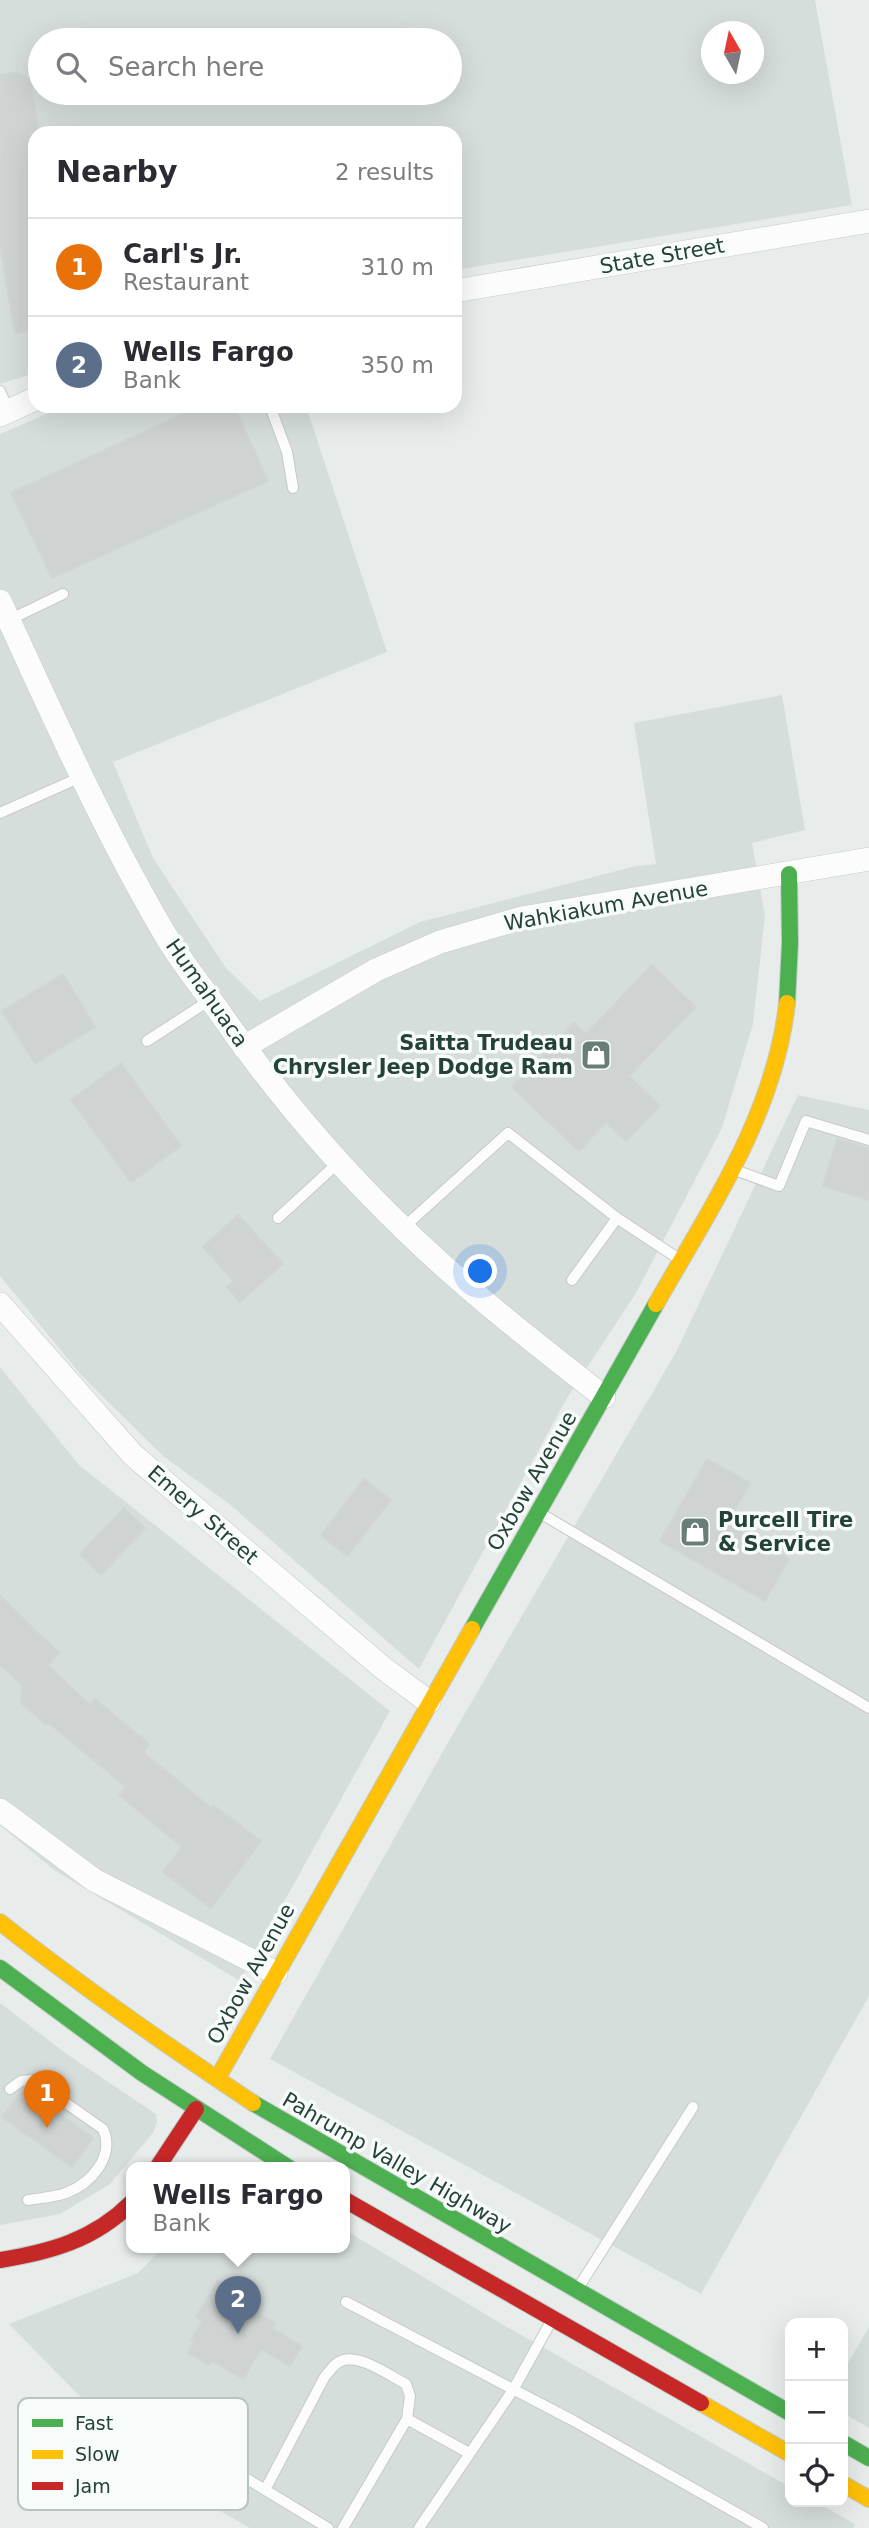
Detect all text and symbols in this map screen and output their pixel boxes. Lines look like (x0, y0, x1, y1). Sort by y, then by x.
north arrow (701, 21, 764, 84)
search box (28, 28, 462, 105)
icon: search (52, 48, 90, 86)
text: Search here (108, 52, 264, 82)
text: Nearby (56, 154, 178, 189)
text: 2 results (335, 159, 434, 185)
street label: State Street (598, 233, 726, 279)
text: Carl's Jr. (123, 239, 243, 269)
text: 1 (71, 254, 87, 280)
text: 310 m (360, 254, 434, 280)
text: Restaurant (123, 269, 249, 295)
text: Wells Fargo (123, 337, 294, 367)
text: 2 (71, 352, 87, 378)
text: 350 m (360, 352, 434, 378)
text: Bank (123, 367, 181, 393)
street label: Wahkiakum Avenue (502, 876, 710, 936)
street label: Humahuaca (161, 934, 253, 1052)
place label: Saitta Trudeau Chrysler Jeep Dodge Ram (273, 1031, 573, 1079)
shop icon: Saitta Trudeau Chrysler Jeep Dodge Ram (579, 1038, 613, 1072)
your location (463, 1254, 497, 1288)
street label: Oxbow Avenue (482, 1407, 582, 1555)
street label: Emery Street (143, 1461, 263, 1569)
place label: Purcell Tire & Service (718, 1508, 853, 1556)
shop icon: Purcell Tire & Service (678, 1515, 712, 1549)
street label: Oxbow Avenue (202, 1900, 300, 2048)
pin: 1 (24, 2070, 70, 2128)
street label: Pahrump Valley Highway (278, 2088, 516, 2238)
popup (126, 2162, 350, 2253)
text: Wells Fargo (153, 2180, 323, 2210)
text: Bank (153, 2210, 210, 2236)
pin: 2 (215, 2276, 261, 2334)
map controls (785, 2318, 848, 2507)
button: + (785, 2318, 848, 2381)
button: − (785, 2381, 848, 2444)
legend (18, 2398, 248, 2510)
text: Fast (75, 2412, 113, 2434)
text: Slow (75, 2443, 120, 2465)
button: locate (785, 2444, 848, 2507)
text: Jam (74, 2475, 111, 2497)

